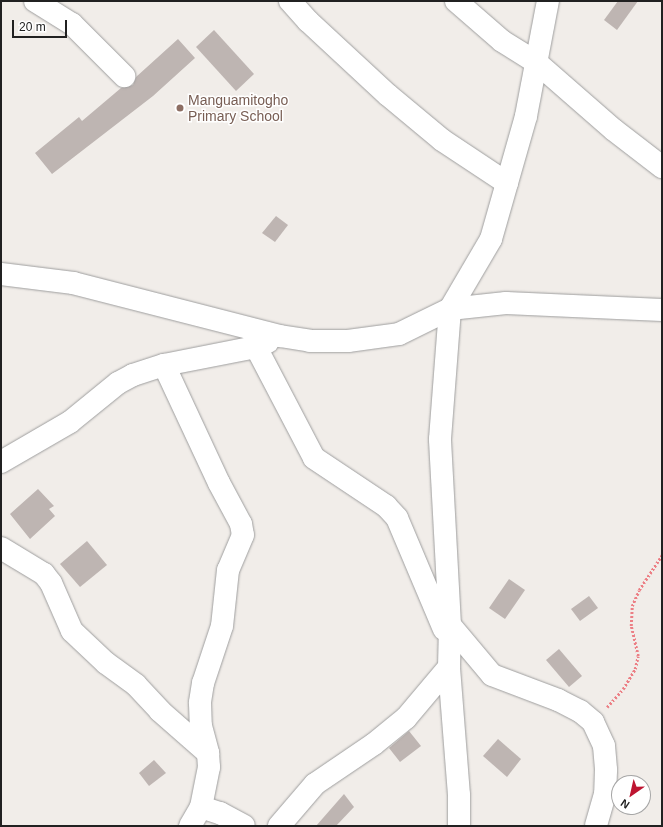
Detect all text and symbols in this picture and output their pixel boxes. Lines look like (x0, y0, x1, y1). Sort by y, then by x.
scale bar (14, 12, 69, 38)
text: 20 m (19, 20, 46, 34)
place label: Manguamitogho Primary School (188, 92, 288, 124)
marker: Manguamitogho Primary School (175, 103, 185, 113)
north arrow (611, 775, 651, 815)
text: N (618, 797, 632, 811)

